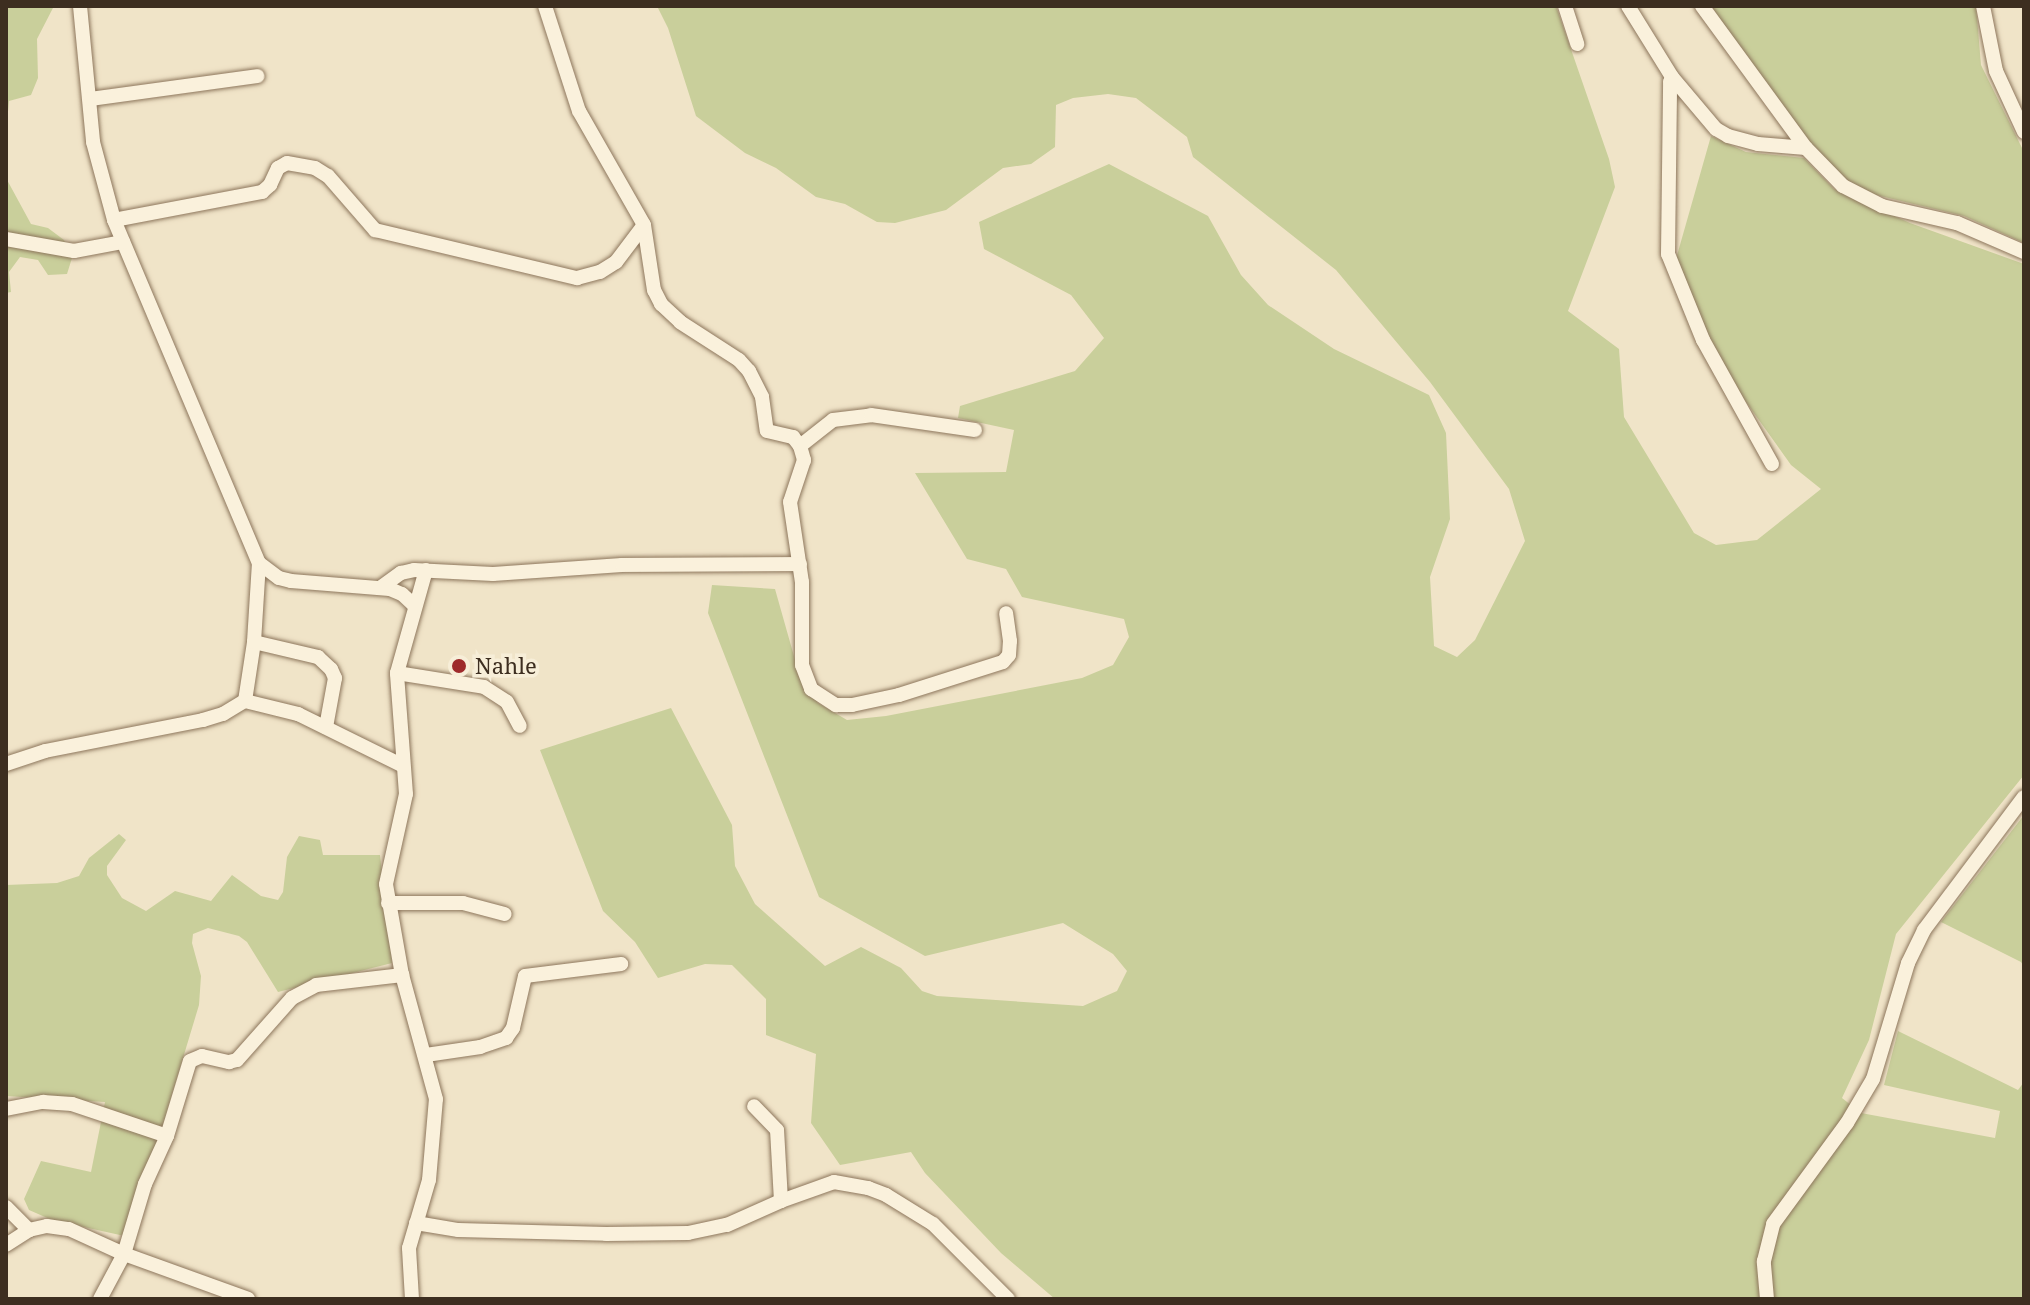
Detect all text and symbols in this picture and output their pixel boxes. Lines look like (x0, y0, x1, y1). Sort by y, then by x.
place label: Nahle (475, 653, 537, 679)
marker: Nahle (450, 657, 468, 675)

